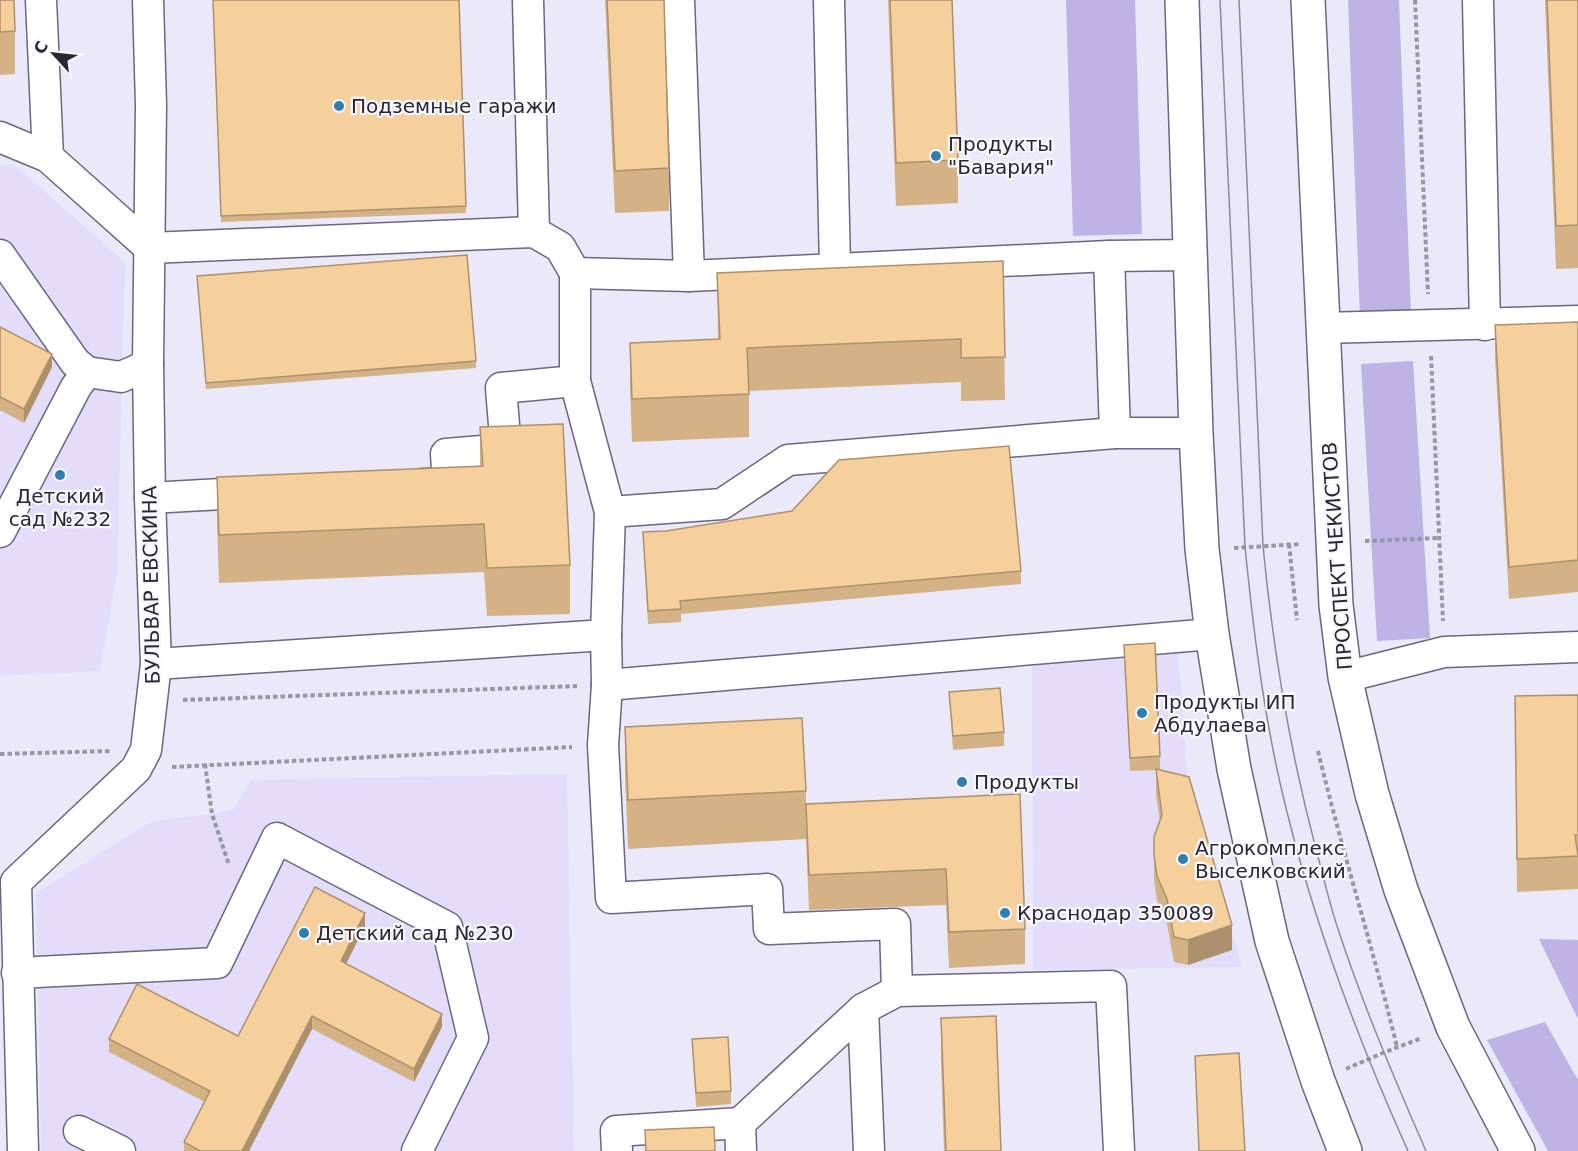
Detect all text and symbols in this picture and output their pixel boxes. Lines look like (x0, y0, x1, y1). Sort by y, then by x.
north arrow (24, 24, 84, 84)
text: С (30, 38, 52, 57)
place label: Подземные гаражи (351, 94, 556, 118)
marker: Подземные гаражи (332, 99, 346, 113)
place label: Продукты "Бавария" (948, 132, 1054, 179)
marker: Продукты "Бавария" (929, 149, 943, 163)
street label: ПРОСПЕКТ ЧЕКИСТОВ (1317, 441, 1357, 671)
marker: Детский сад №232 (53, 468, 67, 482)
place label: Детский сад №232 (9, 484, 111, 531)
street label: БУЛЬВАР ЕВСКИНА (137, 485, 165, 685)
place label: Продукты ИП Абдулаева (1154, 690, 1296, 737)
marker: Продукты ИП Абдулаева (1135, 706, 1149, 720)
place label: Продукты (974, 770, 1079, 794)
marker: Продукты (955, 775, 969, 789)
place label: Агрокомплекс Выселковский (1195, 836, 1346, 883)
marker: Агрокомплекс Выселковский (1176, 852, 1190, 866)
place label: Краснодар 350089 (1017, 901, 1214, 925)
marker: Краснодар 350089 (998, 906, 1012, 920)
place label: Детский сад №230 (316, 921, 513, 945)
marker: Детский сад №230 (297, 926, 311, 940)

